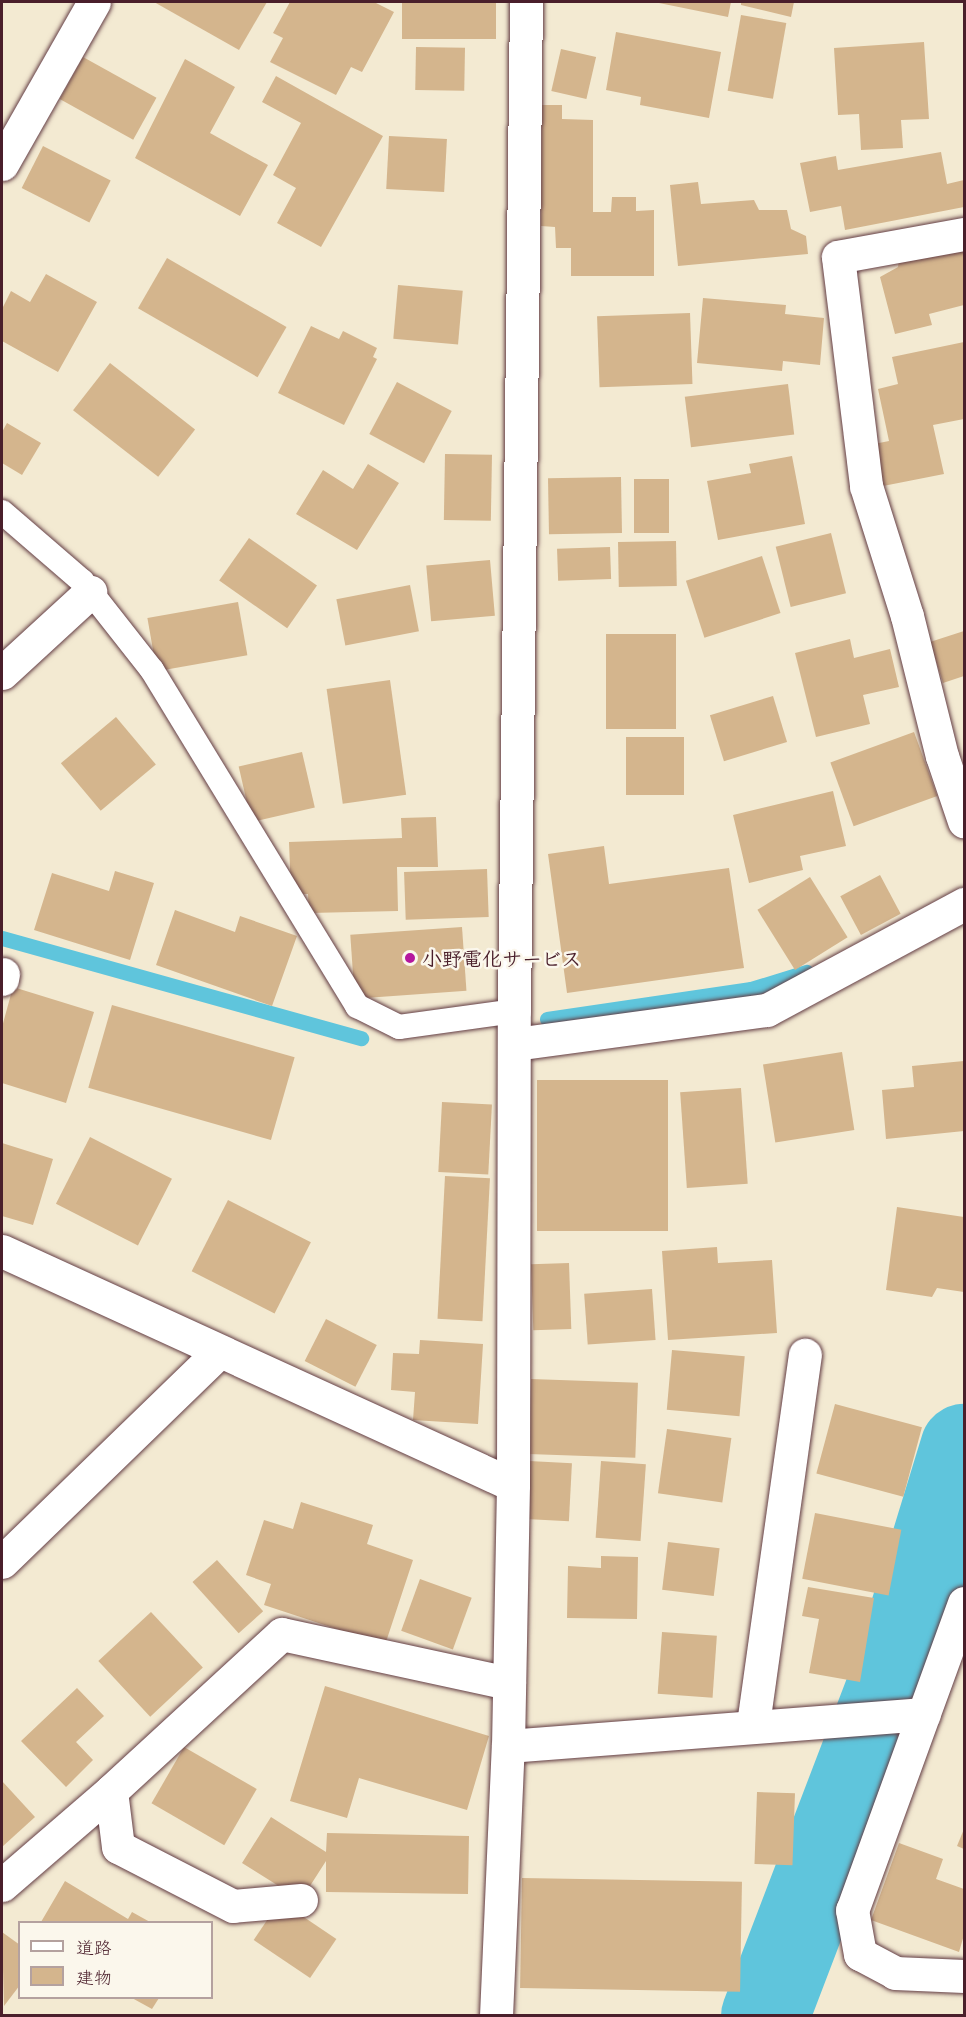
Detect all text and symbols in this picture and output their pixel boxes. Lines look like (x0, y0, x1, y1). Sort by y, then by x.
place label: 小野電化サービス (422, 946, 582, 970)
marker: 小野電化サービス (403, 951, 417, 965)
legend (18, 1921, 213, 1999)
text: 道路 (76, 1935, 112, 1960)
text: 建物 (76, 1965, 112, 1990)

